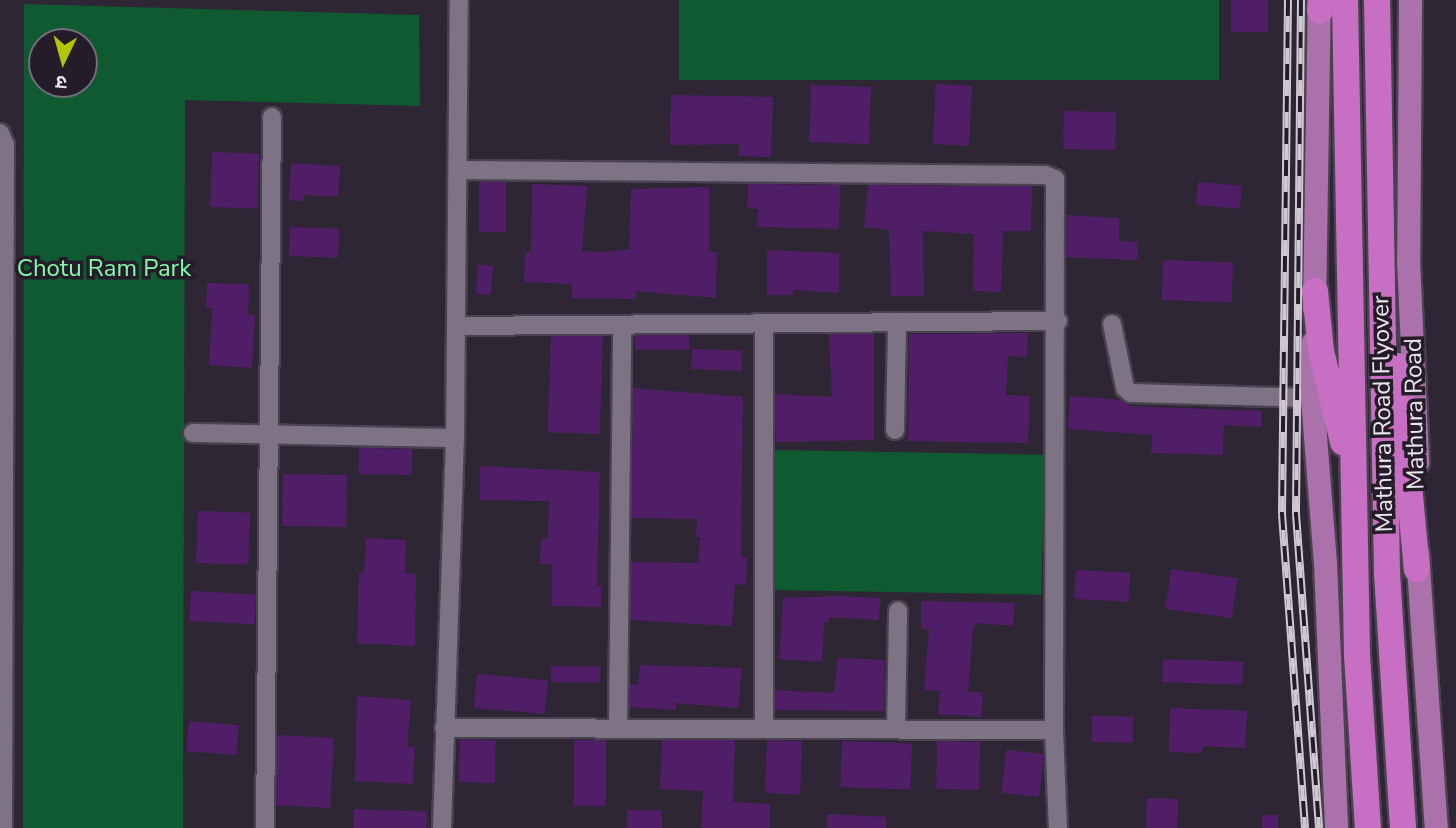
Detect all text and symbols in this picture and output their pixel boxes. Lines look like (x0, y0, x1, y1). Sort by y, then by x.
north arrow (28, 28, 98, 98)
text: उ (55, 68, 68, 95)
park label: Chotu Ram Park (17, 255, 191, 283)
street label: Mathura Road Flyover (1367, 295, 1399, 533)
street label: Mathura Road (1399, 338, 1431, 490)

